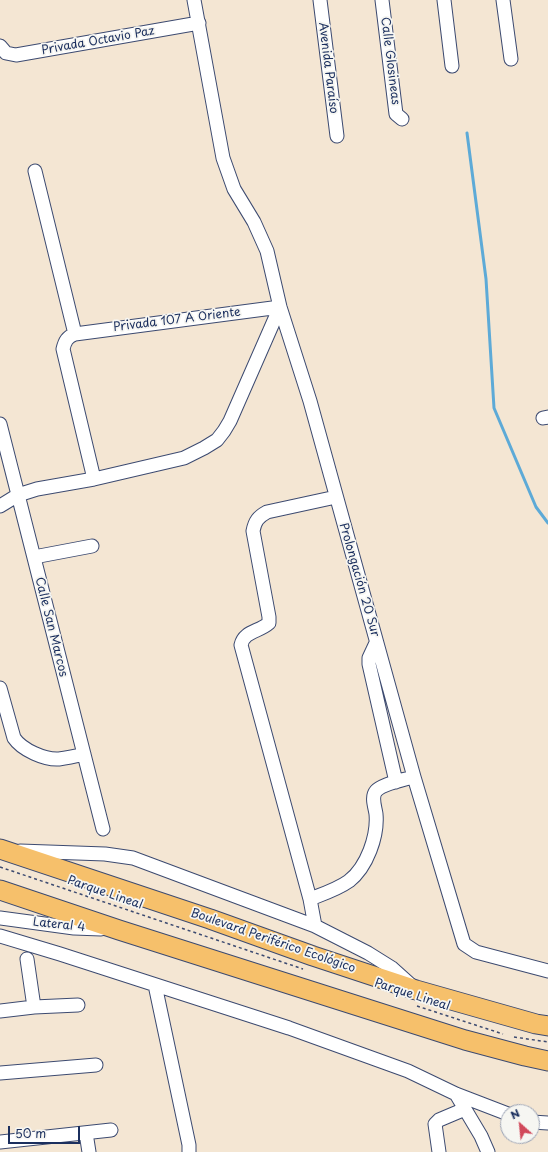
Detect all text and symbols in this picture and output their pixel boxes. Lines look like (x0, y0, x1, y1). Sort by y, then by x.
street label: Calle Glosineas (377, 16, 403, 106)
street label: Avenida Paraíso (315, 21, 341, 115)
street label: Privada Octavio Paz (40, 24, 156, 58)
street label: Privada 107 A Oriente (113, 305, 241, 335)
street label: Prolongación 20 Sur (336, 521, 382, 639)
street label: Calle San Marcos (32, 576, 70, 678)
street label: Parque Lineal (66, 873, 144, 913)
street label: Boulevard Periférico Ecológico (189, 906, 357, 976)
street label: Lateral 4 (32, 915, 86, 935)
street label: Parque Lineal (372, 976, 452, 1014)
north arrow (500, 1104, 540, 1144)
text: N (507, 1104, 523, 1123)
scale bar (10, 1118, 82, 1144)
text: 50 m (15, 1124, 46, 1142)

